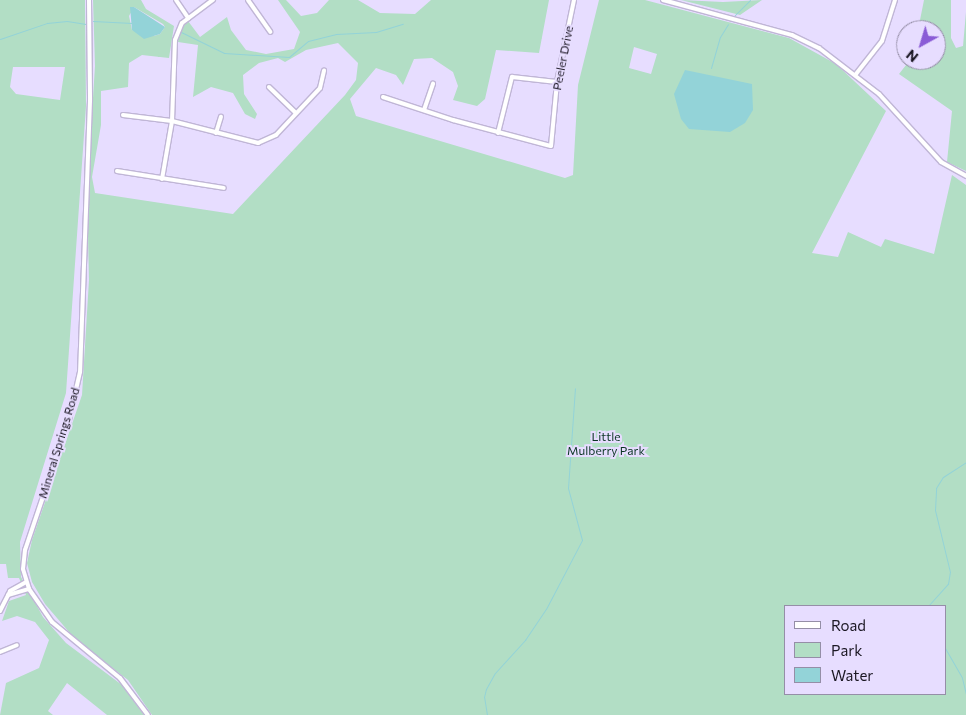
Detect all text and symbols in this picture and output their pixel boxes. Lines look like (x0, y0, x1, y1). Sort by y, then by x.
north arrow (896, 20, 946, 70)
street label: Peeler Drive (550, 25, 576, 91)
text: N (902, 46, 921, 66)
street label: Mineral Springs Road (35, 386, 83, 500)
park label: Little Mulberry Park (567, 430, 645, 458)
legend (784, 605, 946, 695)
text: Road (831, 616, 866, 634)
text: Park (831, 641, 862, 659)
text: Water (831, 666, 873, 684)

